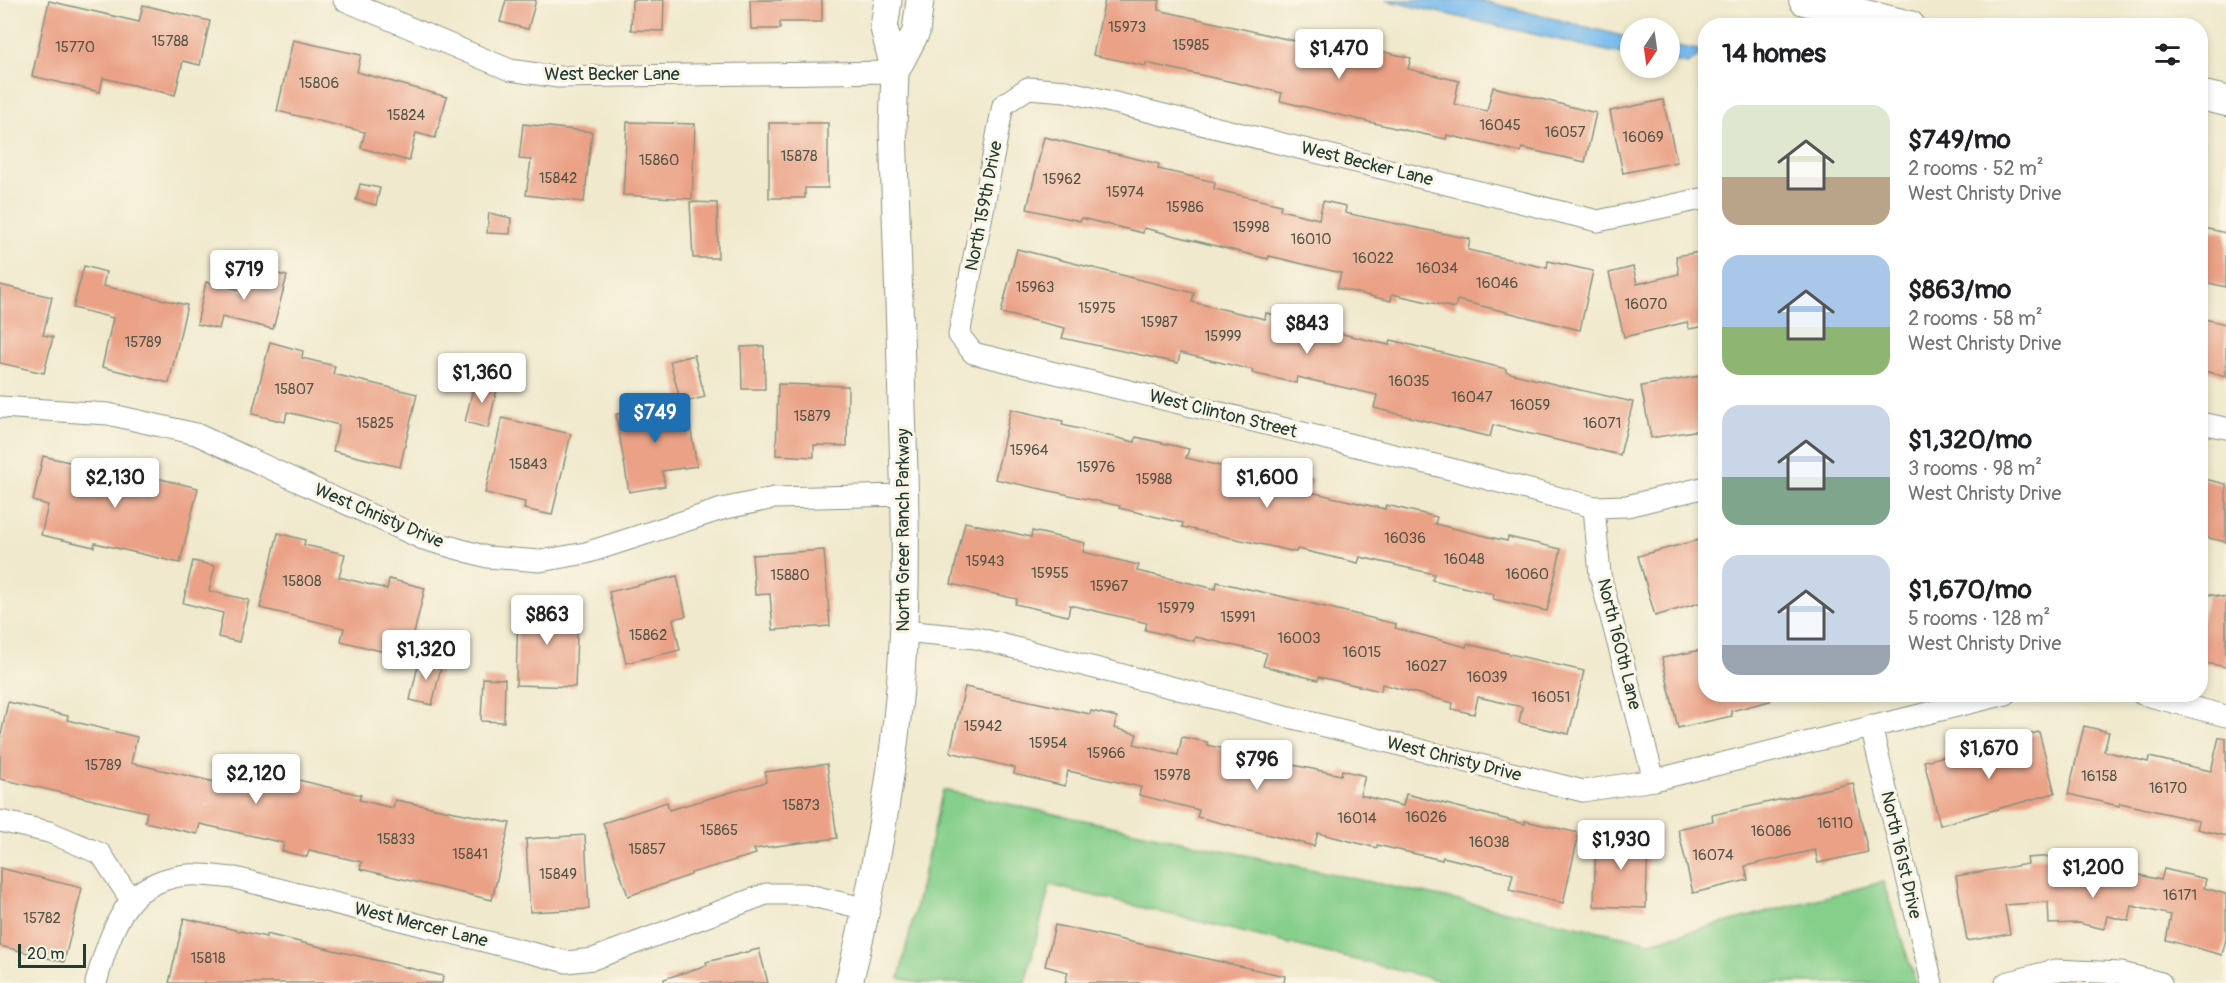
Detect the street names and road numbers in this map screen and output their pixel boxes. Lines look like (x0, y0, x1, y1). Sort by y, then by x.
street label: West Becker Lane (544, 63, 680, 86)
street label: West Becker Lane (1299, 136, 1436, 192)
street label: North 159th Drive (960, 139, 1008, 273)
street label: West Clinton Street (1147, 385, 1300, 444)
street label: North Greer Ranch Parkway (892, 428, 915, 632)
street label: West Christy Drive (311, 478, 447, 554)
street label: North 160th Lane (1592, 576, 1646, 712)
street label: West Christy Drive (1384, 731, 1524, 787)
street label: North 161st Drive (1875, 789, 1927, 921)
street label: West Mercer Lane (352, 897, 490, 953)

